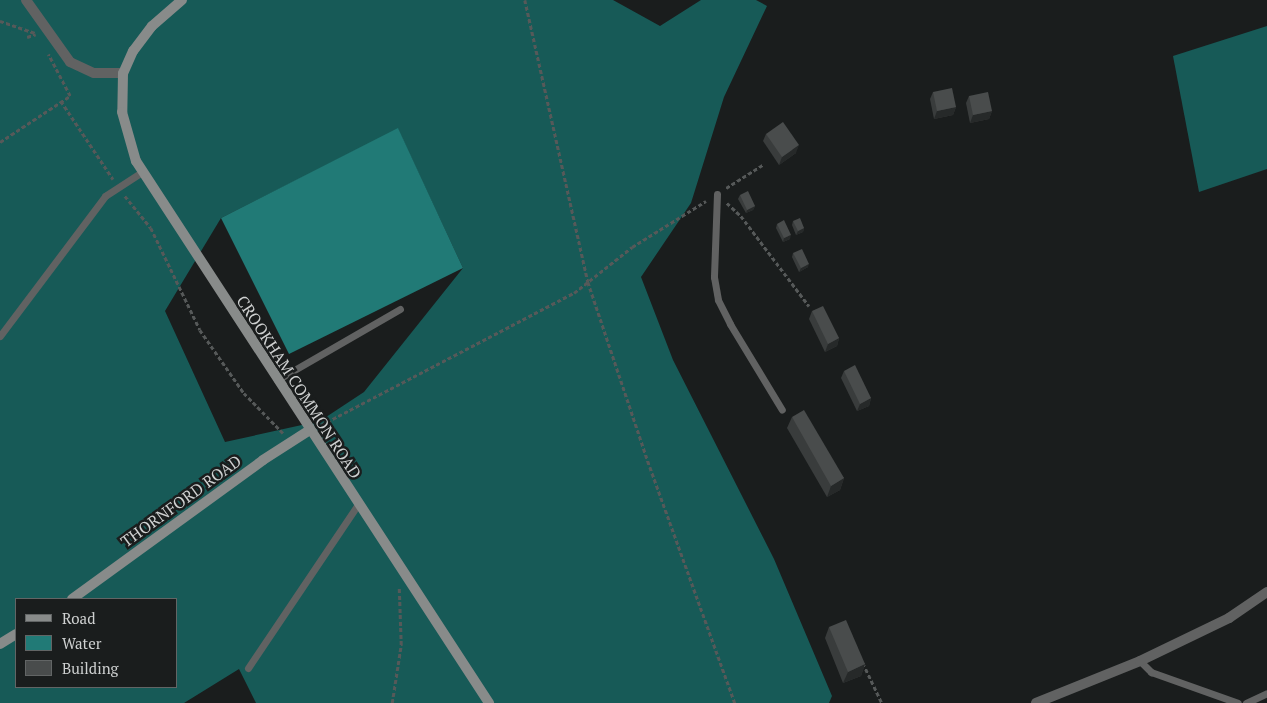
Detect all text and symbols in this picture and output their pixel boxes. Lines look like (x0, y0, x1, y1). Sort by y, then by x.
street label: CROOKHAM COMMON ROAD (233, 292, 365, 482)
street label: THORNFORD ROAD (117, 451, 245, 551)
legend (15, 598, 178, 688)
text: Road (62, 608, 95, 628)
text: Water (62, 633, 101, 653)
text: Building (62, 658, 119, 678)

